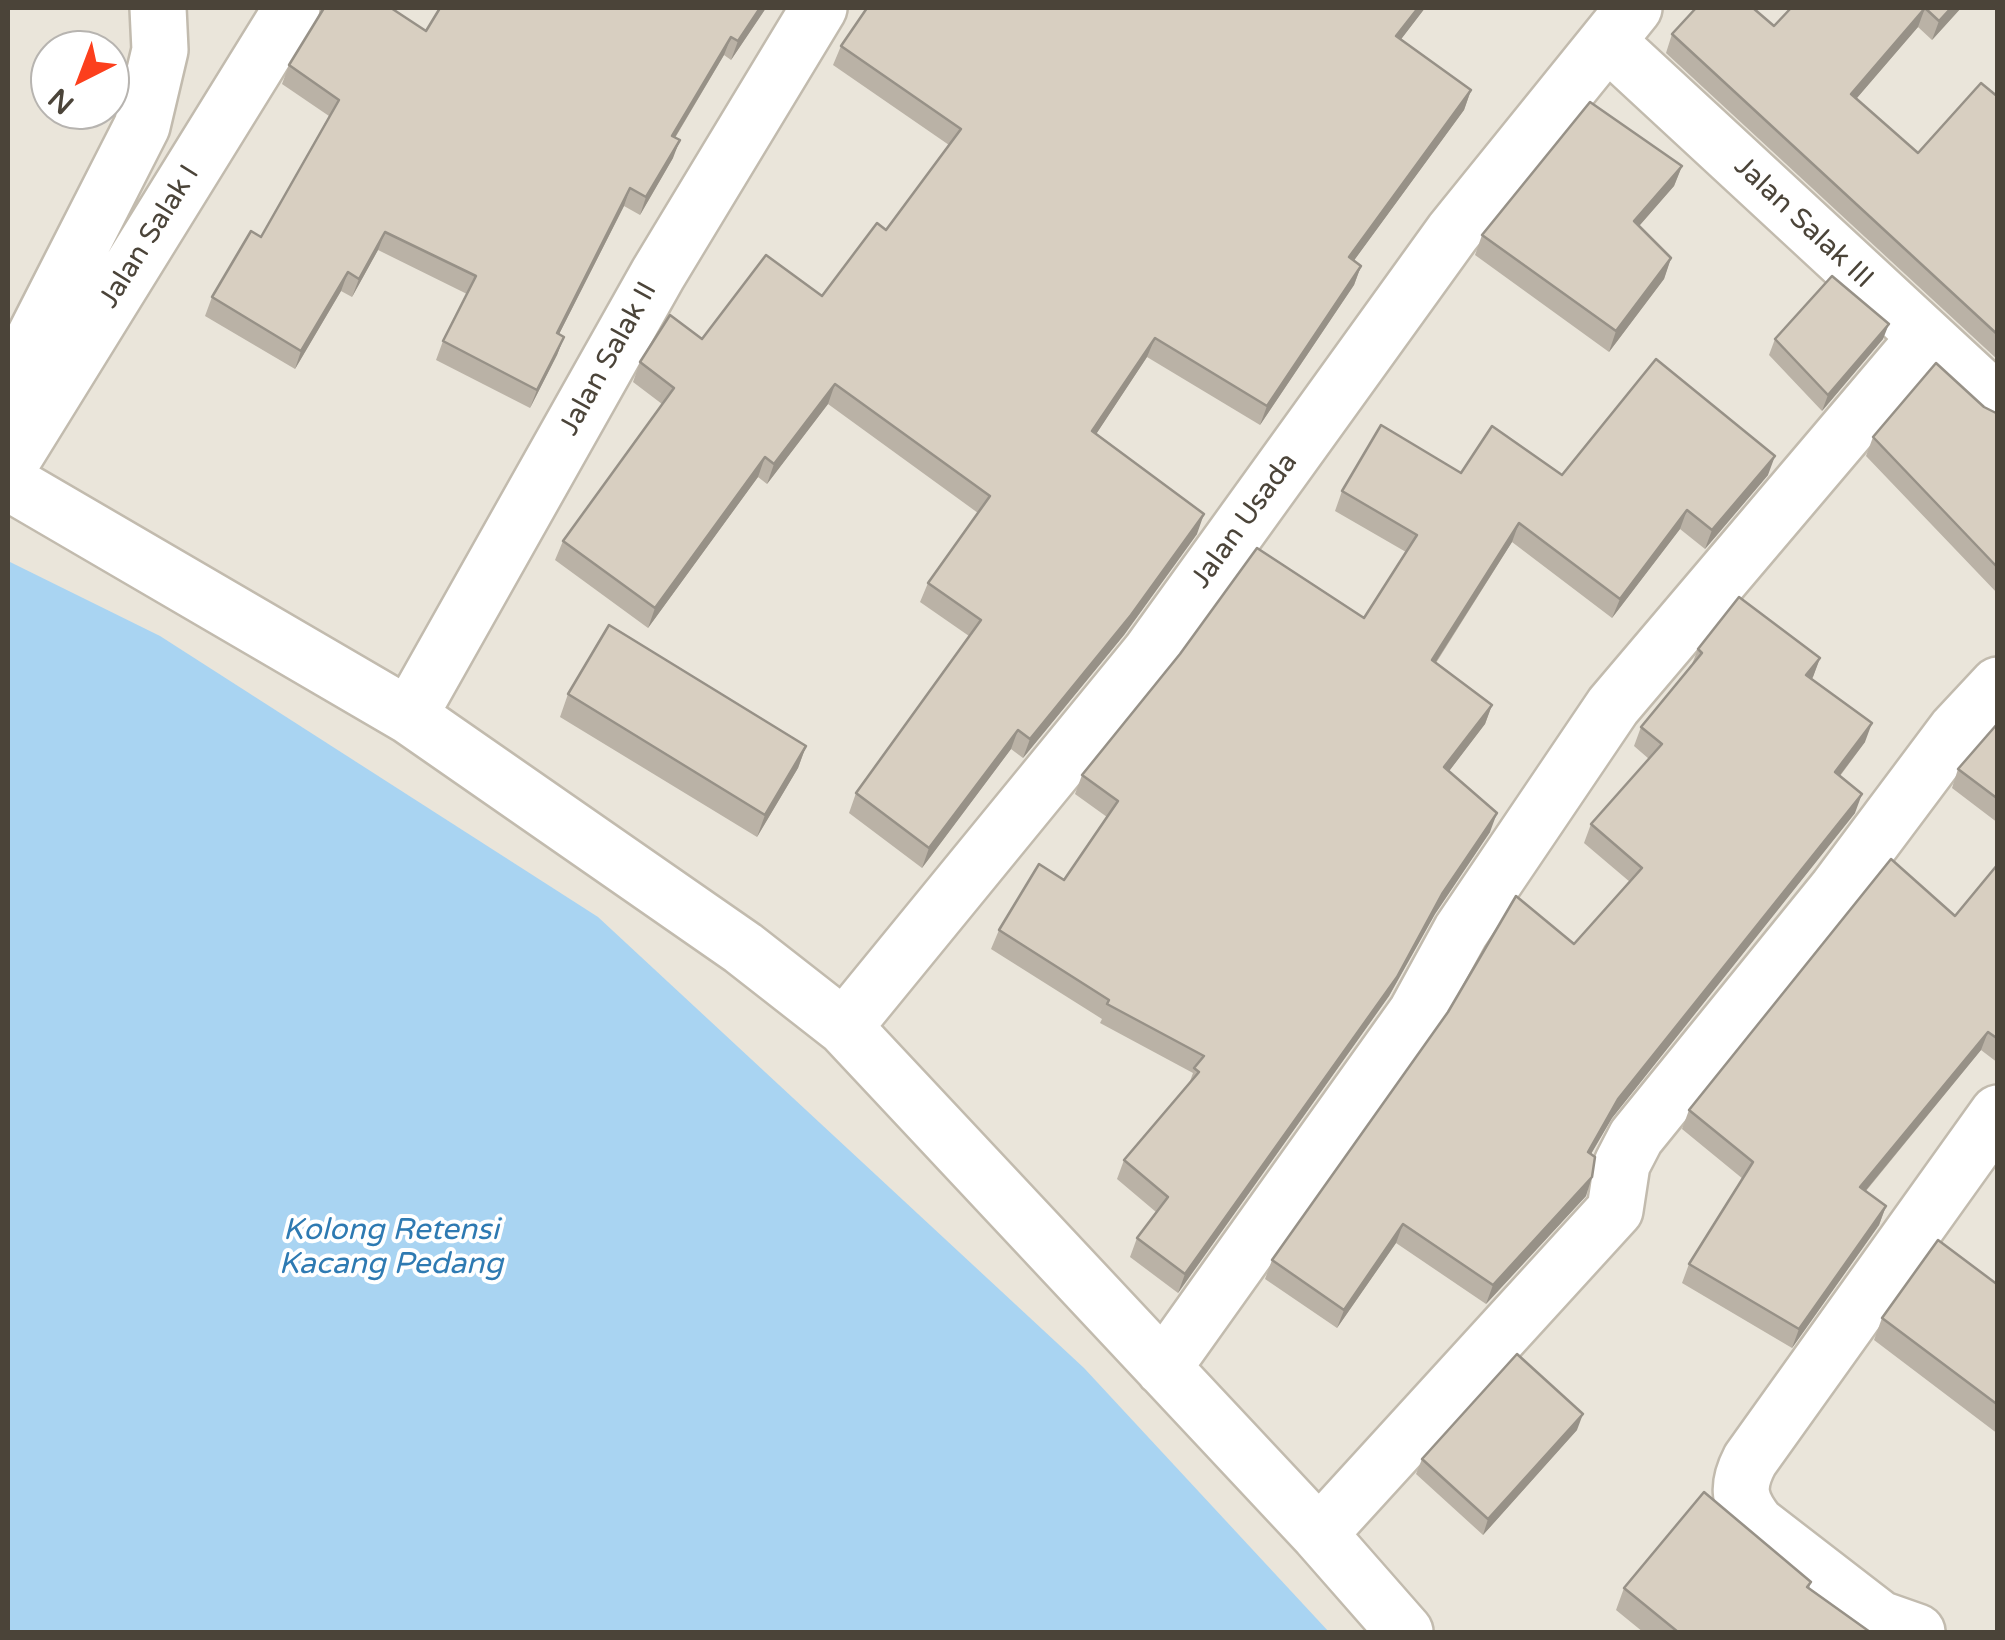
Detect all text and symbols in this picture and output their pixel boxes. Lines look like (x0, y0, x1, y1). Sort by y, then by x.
north arrow (30, 30, 130, 130)
text: N (42, 81, 81, 121)
street label: Jalan Salak III (1726, 150, 1880, 296)
street label: Jalan Salak I (93, 159, 207, 315)
street label: Jalan Salak II (553, 277, 665, 441)
street label: Jalan Usada (1185, 447, 1305, 595)
water label: Kolong Retensi Kacang Pedang (279, 1213, 503, 1284)

